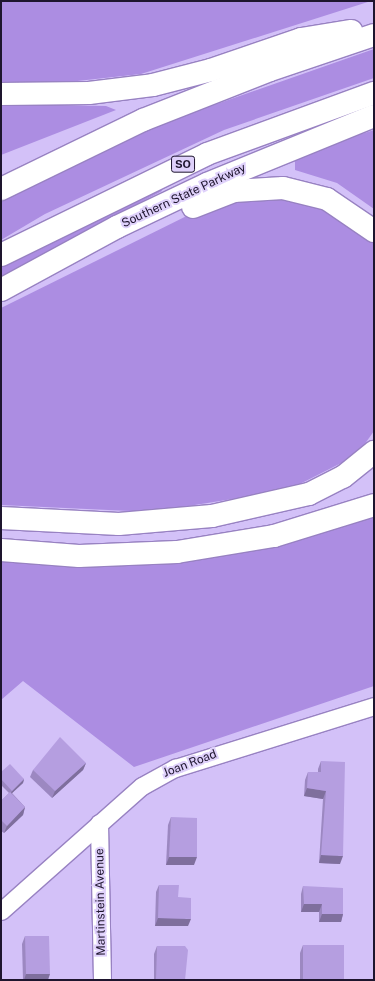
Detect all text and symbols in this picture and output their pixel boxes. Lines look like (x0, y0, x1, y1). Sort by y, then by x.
road number: SO (171, 155, 195, 173)
street label: Southern State Parkway (120, 161, 248, 231)
street label: Joan Road (161, 747, 219, 781)
street label: Martinstein Avenue (93, 848, 109, 956)

